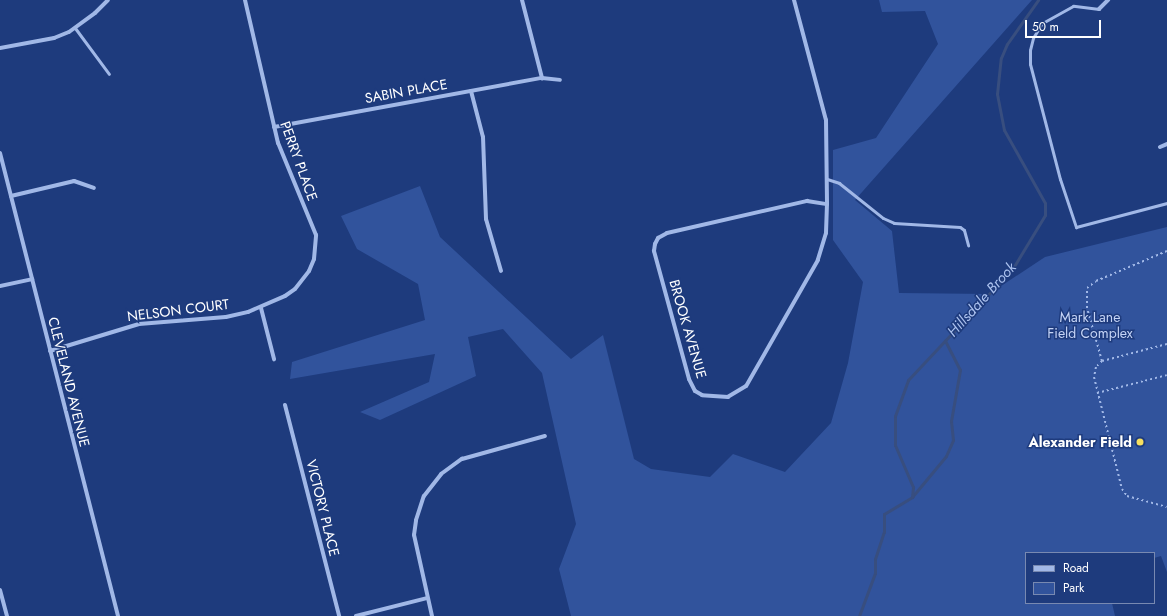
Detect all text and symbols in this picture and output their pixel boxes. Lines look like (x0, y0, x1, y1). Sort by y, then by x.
scale bar (1027, 12, 1103, 38)
text: 50 m (1032, 18, 1059, 36)
street label: SABIN PLACE (363, 75, 449, 107)
street label: PERRY PLACE (277, 119, 321, 203)
water label: Hillsdale Brook (944, 259, 1020, 341)
street label: BROOK AVENUE (666, 278, 710, 380)
street label: NELSON COURT (126, 295, 230, 325)
park label: Mark Lane Field Complex (1047, 309, 1133, 342)
street label: CLEVELAND AVENUE (45, 315, 93, 449)
place label: Alexander Field (1028, 434, 1132, 450)
marker: Alexander Field (1135, 437, 1145, 447)
street label: VICTORY PLACE (303, 458, 343, 558)
legend (1025, 552, 1155, 604)
text: Road (1063, 559, 1089, 577)
text: Park (1063, 579, 1084, 597)

